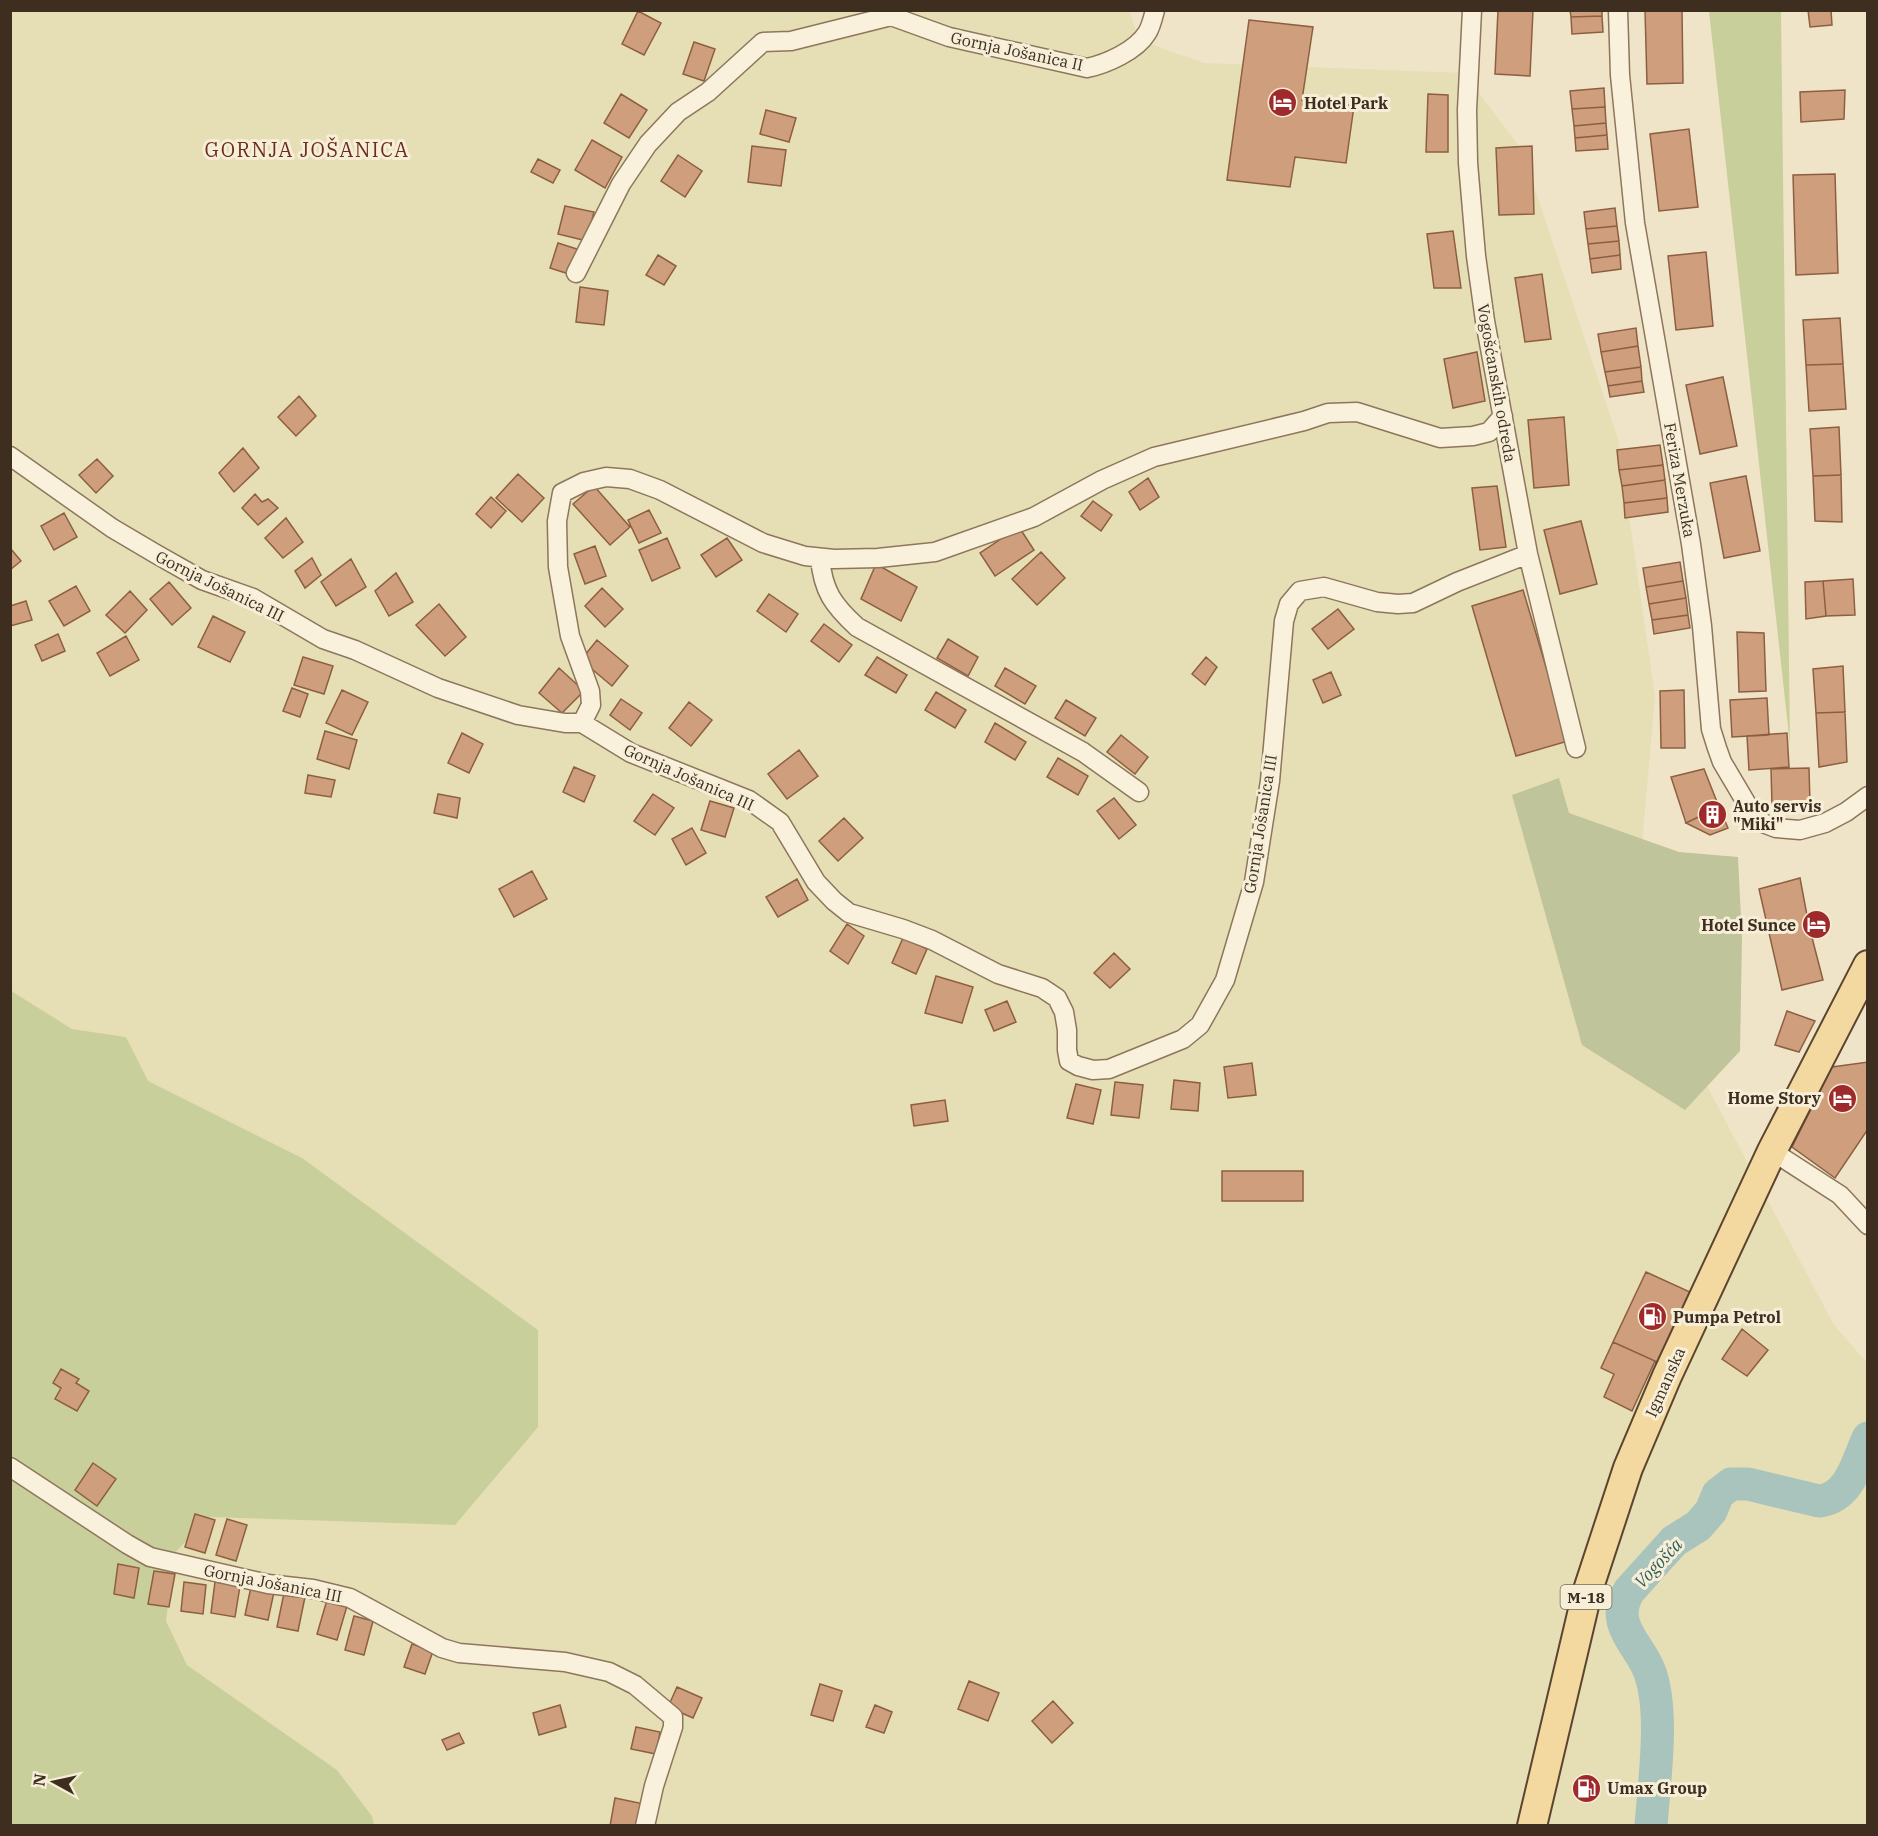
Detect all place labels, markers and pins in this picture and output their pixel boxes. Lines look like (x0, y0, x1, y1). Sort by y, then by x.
hotel icon: Hotel Park (1267, 87, 1299, 119)
place label: Hotel Park (1304, 93, 1388, 113)
place label: Auto servis "Miki" (1733, 796, 1821, 834)
building icon: Auto servis "Miki" (1696, 799, 1728, 831)
hotel icon: Hotel Sunce (1801, 909, 1833, 941)
place label: Hotel Sunce (1701, 915, 1796, 935)
hotel icon: Home Story (1826, 1082, 1858, 1114)
place label: Home Story (1728, 1088, 1822, 1108)
fuel station icon: Pumpa Petrol (1636, 1301, 1668, 1333)
place label: Pumpa Petrol (1673, 1307, 1781, 1327)
fuel station icon: Umax Group (1570, 1772, 1602, 1804)
place label: Umax Group (1607, 1778, 1707, 1798)

